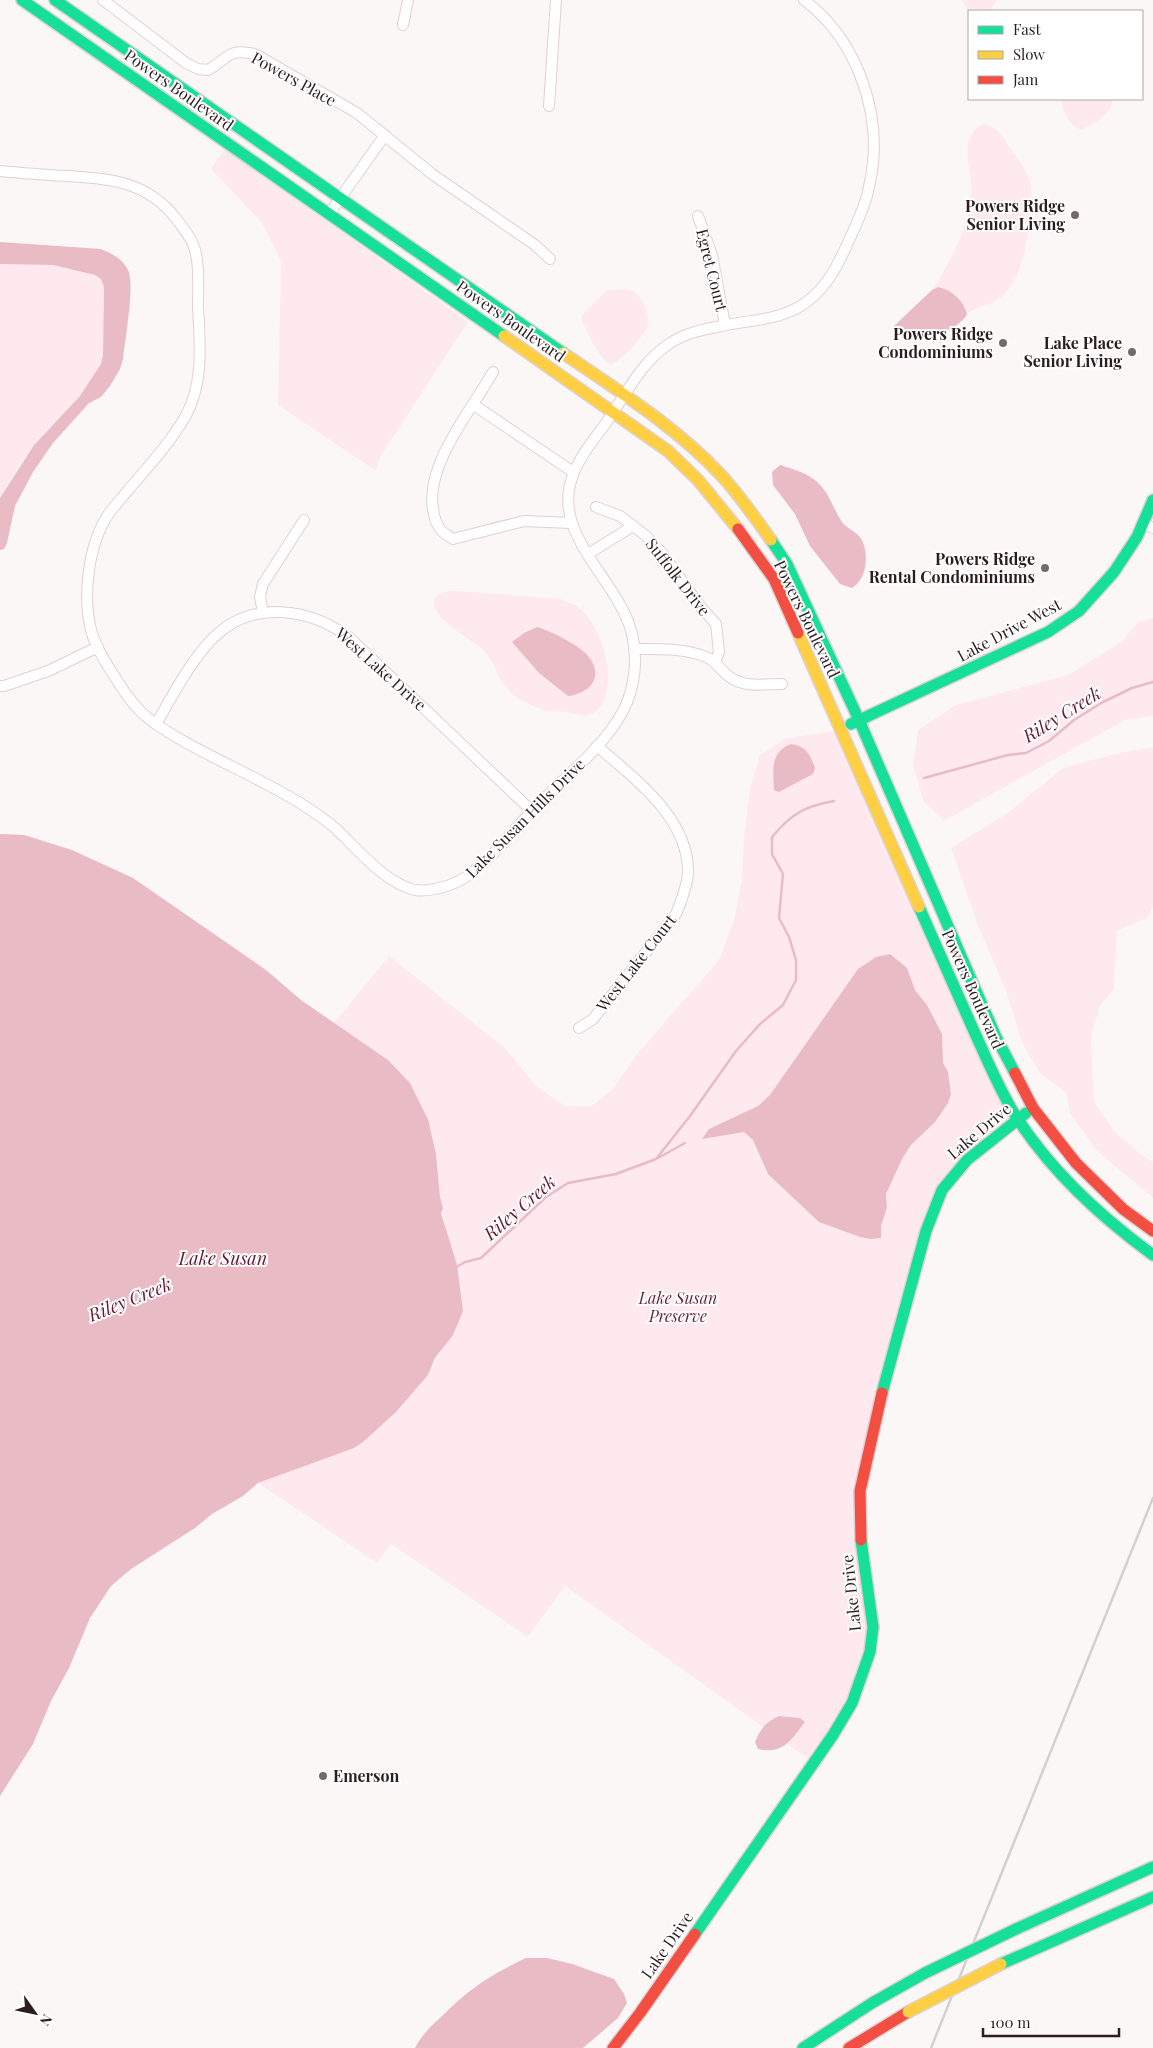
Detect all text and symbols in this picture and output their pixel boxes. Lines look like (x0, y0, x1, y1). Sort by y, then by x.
legend (968, 10, 1143, 100)
text: Fast (1013, 19, 1042, 39)
street label: Powers Boulevard (121, 44, 238, 135)
text: Slow (1013, 44, 1045, 64)
street label: Powers Place (248, 47, 340, 111)
text: Jam (1012, 69, 1039, 89)
place label: Powers Ridge Senior Living (965, 195, 1065, 234)
marker: Powers Ridge Senior Living (1069, 209, 1081, 221)
street label: Egret Court (692, 226, 733, 314)
street label: Powers Boulevard (453, 275, 570, 366)
place label: Powers Ridge Condominiums (878, 323, 993, 362)
place label: Lake Place Senior Living (1023, 332, 1122, 371)
marker: Powers Ridge Condominiums (997, 337, 1009, 349)
marker: Lake Place Senior Living (1126, 346, 1138, 358)
street label: Suffolk Drive (641, 534, 715, 620)
place label: Powers Ridge Rental Condominiums (869, 548, 1035, 587)
street label: Powers Boulevard (770, 556, 845, 681)
marker: Powers Ridge Rental Condominiums (1039, 562, 1051, 574)
street label: Lake Drive West (953, 593, 1065, 666)
street label: West Lake Drive (331, 622, 431, 715)
water label: Riley Creek (1017, 681, 1105, 748)
street label: Lake Susan Hills Drive (460, 753, 589, 882)
street label: West Lake Court (590, 910, 680, 1016)
street label: Powers Boulevard (938, 926, 1009, 1052)
street label: Lake Drive (942, 1098, 1015, 1163)
water label: Riley Creek (478, 1169, 560, 1246)
water label: Lake Susan (178, 1246, 267, 1270)
water label: Riley Creek (84, 1272, 175, 1327)
park label: Lake Susan Preserve (638, 1287, 717, 1326)
street label: Lake Drive (836, 1554, 865, 1632)
place label: Emerson (333, 1765, 399, 1786)
marker: Emerson (317, 1770, 329, 1782)
street label: Lake Drive (636, 1907, 697, 1982)
north arrow (10, 1988, 60, 2038)
scale bar (983, 2006, 1119, 2038)
text: N (36, 2011, 57, 2030)
text: 100 m (990, 2012, 1031, 2032)

